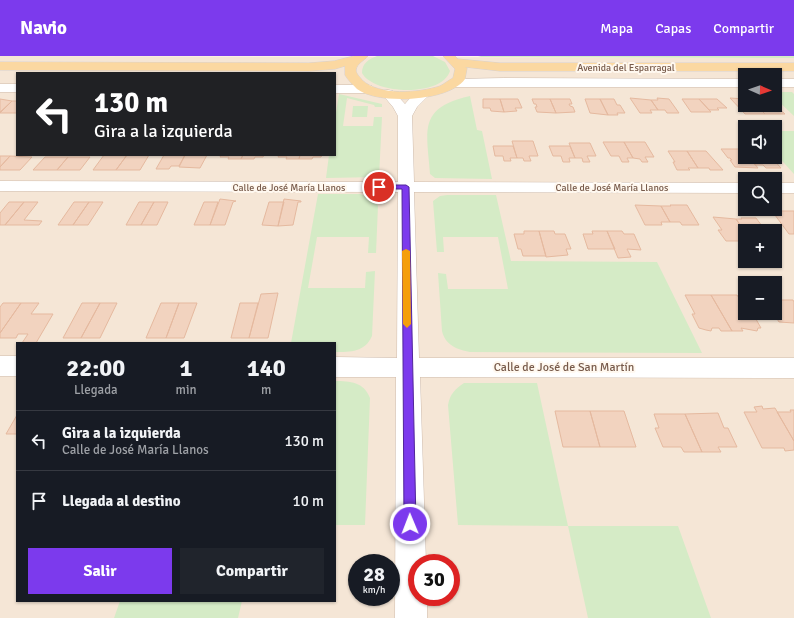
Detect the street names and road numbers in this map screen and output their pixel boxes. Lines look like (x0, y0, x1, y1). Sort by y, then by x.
street label: Avenida del Esparragal (577, 62, 675, 74)
street label: Calle de José María Llanos (233, 182, 346, 194)
street label: Calle de José María Llanos (556, 182, 669, 194)
street label: Calle de José de San Martín (494, 360, 634, 375)

